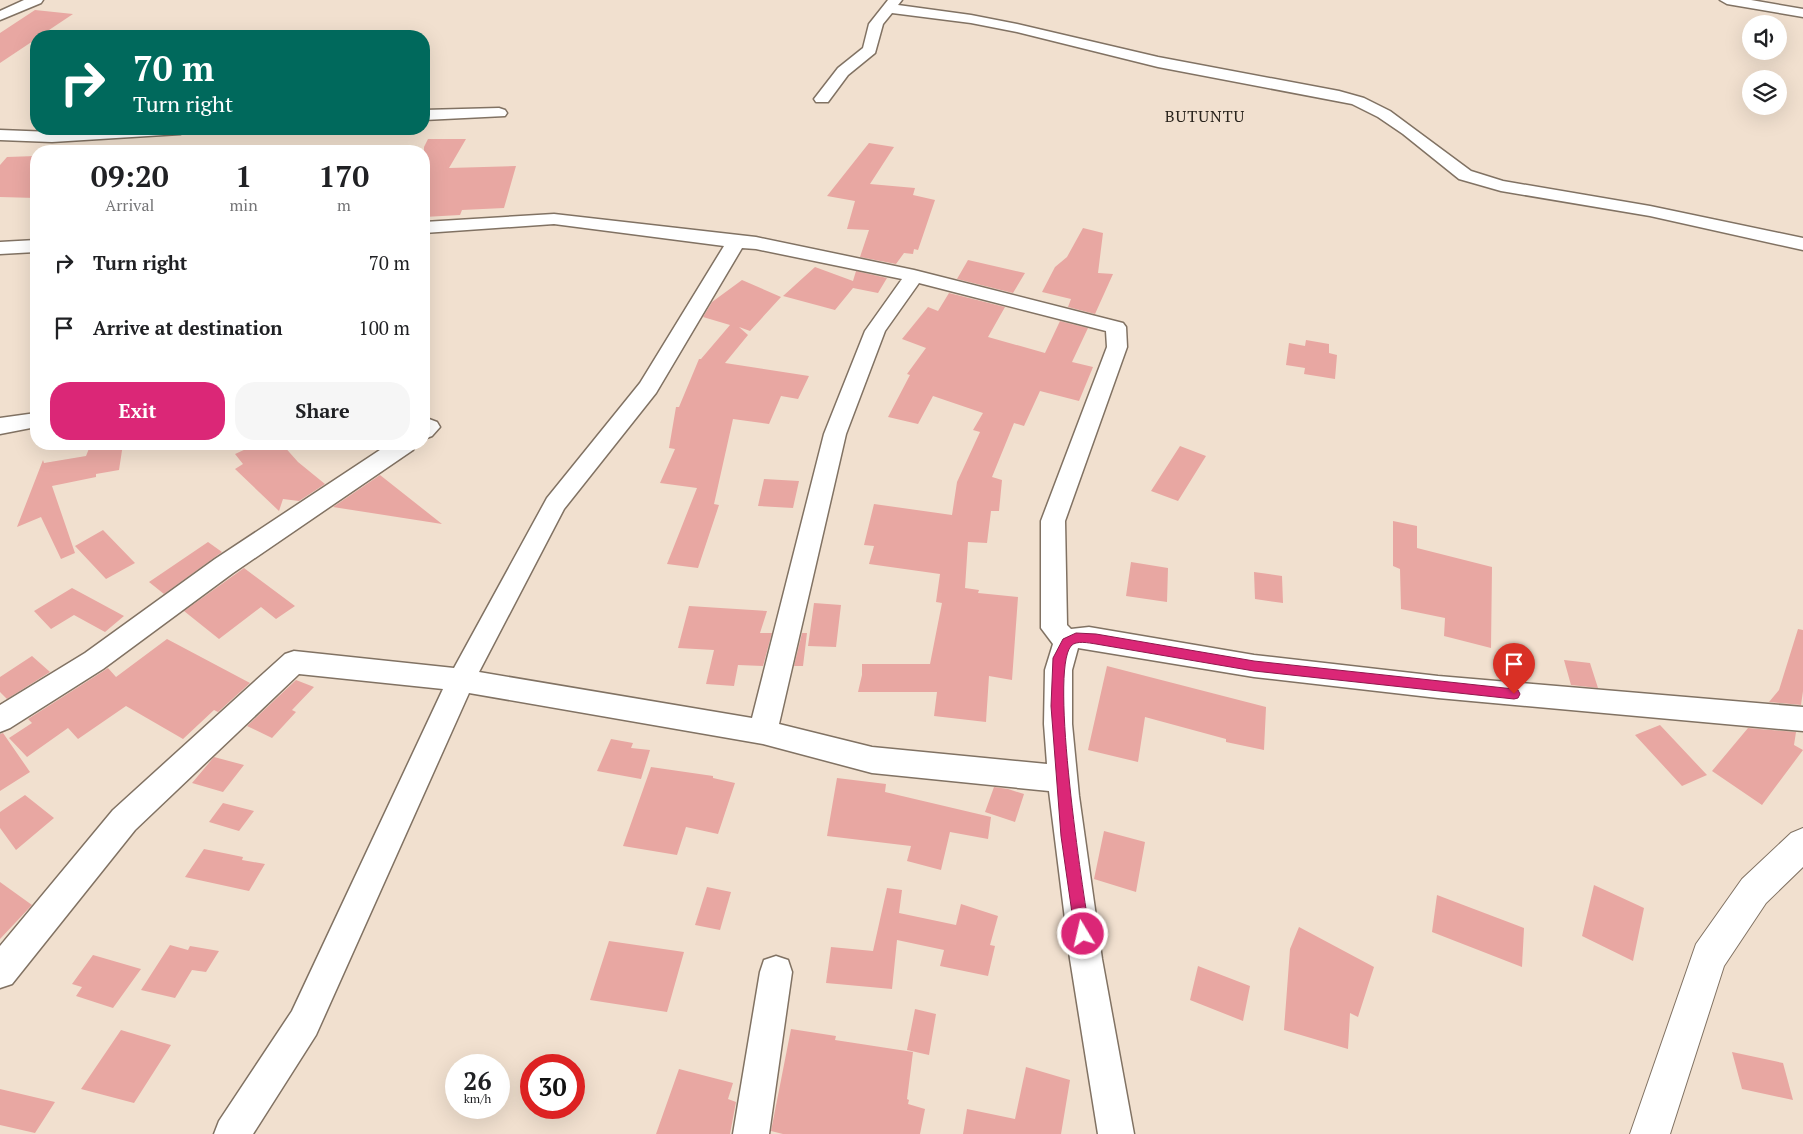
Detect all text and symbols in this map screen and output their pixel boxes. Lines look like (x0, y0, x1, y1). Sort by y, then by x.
map controls (1742, 15, 1787, 115)
button: sound (1742, 15, 1787, 60)
text: 70 m (133, 45, 214, 91)
icon: right (50, 50, 115, 115)
button: layers (1742, 70, 1787, 115)
text: Turn right (133, 89, 233, 118)
district label: BUTUNTU (1165, 105, 1245, 127)
text: 09:20 (91, 156, 169, 196)
text: 1 (235, 156, 252, 196)
text: 170 (318, 156, 369, 196)
text: Arrival (105, 194, 154, 216)
text: min (230, 194, 258, 216)
text: m (337, 194, 351, 216)
icon: right (50, 249, 78, 277)
text: Turn right (93, 250, 187, 275)
text: 70 m (369, 250, 410, 275)
icon: arrive (50, 314, 78, 342)
text: Arrive at destination (93, 315, 282, 340)
text: 100 m (359, 315, 410, 340)
button: Exit (50, 382, 225, 440)
button: Share (235, 382, 410, 440)
pin (1493, 643, 1535, 694)
icon: arrive (1500, 650, 1528, 678)
position arrow (1056, 907, 1108, 959)
speed limit sign: 30 (520, 1054, 585, 1119)
text: 26 (463, 1064, 492, 1097)
text: km/h (464, 1091, 491, 1106)

